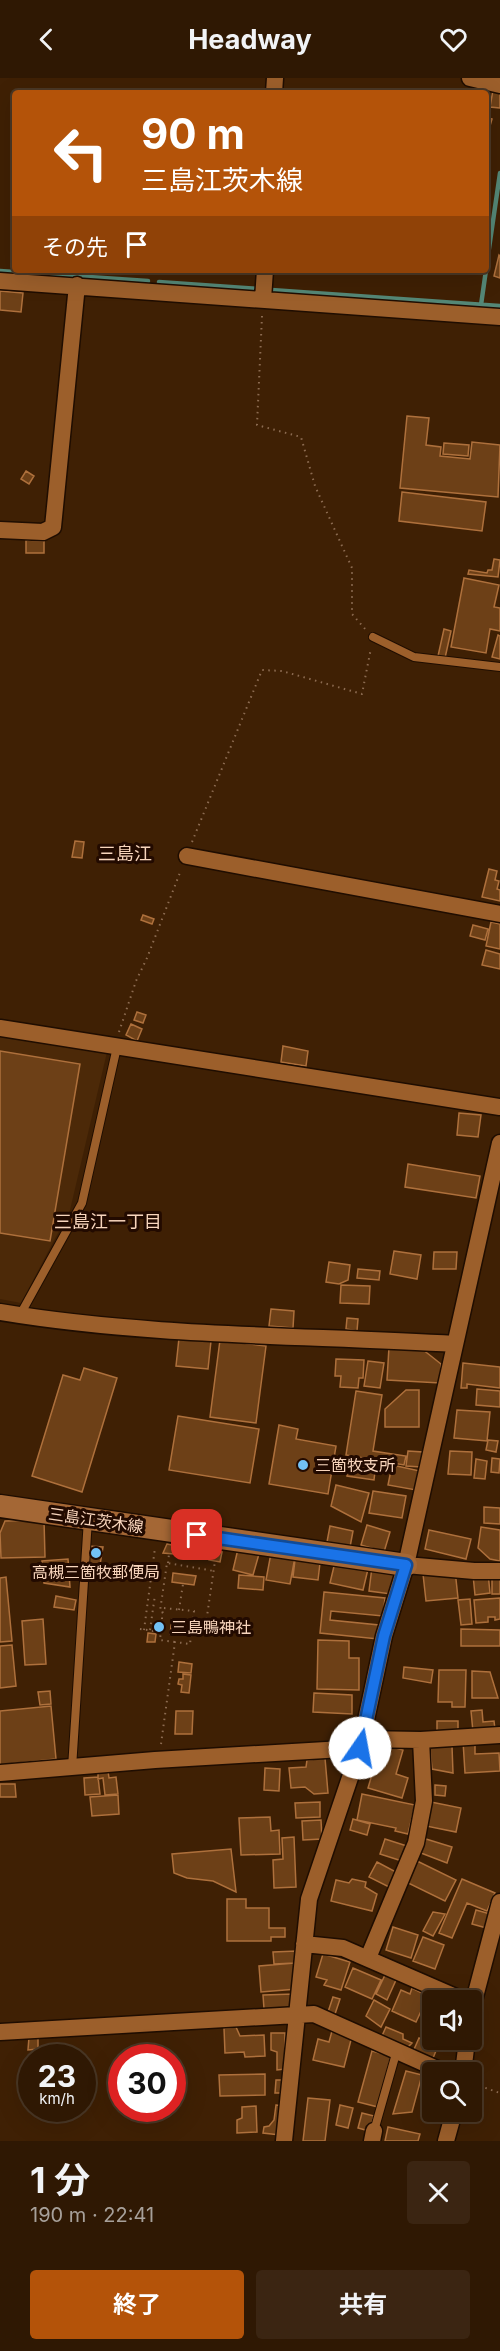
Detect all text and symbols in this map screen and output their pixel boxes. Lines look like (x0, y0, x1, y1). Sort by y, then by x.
icon: back (30, 23, 63, 56)
text: Headway (188, 23, 312, 56)
icon: heart (437, 23, 470, 56)
text: 90 m (141, 108, 245, 159)
icon: left (42, 114, 120, 192)
text: 三島江茨木線 (141, 164, 303, 197)
icon: arrive (120, 228, 153, 261)
text: その先 (42, 234, 108, 260)
district label: 三島江 (98, 843, 152, 864)
district label: 三島江一丁目 (54, 1211, 162, 1232)
place label: 三箇牧支所 (315, 1455, 395, 1475)
marker: 三箇牧支所 (296, 1458, 310, 1472)
street label: 三島江茨木線 (47, 1503, 145, 1537)
pin (171, 1509, 222, 1560)
icon: arrive (180, 1518, 213, 1551)
marker: 高槻三箇牧郵便局 (89, 1546, 103, 1560)
place label: 高槻三箇牧郵便局 (32, 1562, 160, 1582)
place label: 三島鴨神社 (171, 1617, 251, 1637)
marker: 三島鴨神社 (152, 1620, 166, 1634)
position arrow (328, 1716, 392, 1780)
map controls (422, 1990, 482, 2122)
button: sound (422, 1990, 482, 2050)
speed limit sign: 30 (108, 2044, 186, 2122)
text: 23 (38, 2058, 76, 2094)
button: search (422, 2062, 482, 2122)
text: km/h (39, 2089, 75, 2108)
text: 1 分 (30, 2158, 90, 2202)
button: close (407, 2161, 470, 2224)
text: 190 m · 22:41 (30, 2203, 154, 2227)
button: 終了 (30, 2270, 244, 2339)
button: 共有 (256, 2270, 470, 2339)

